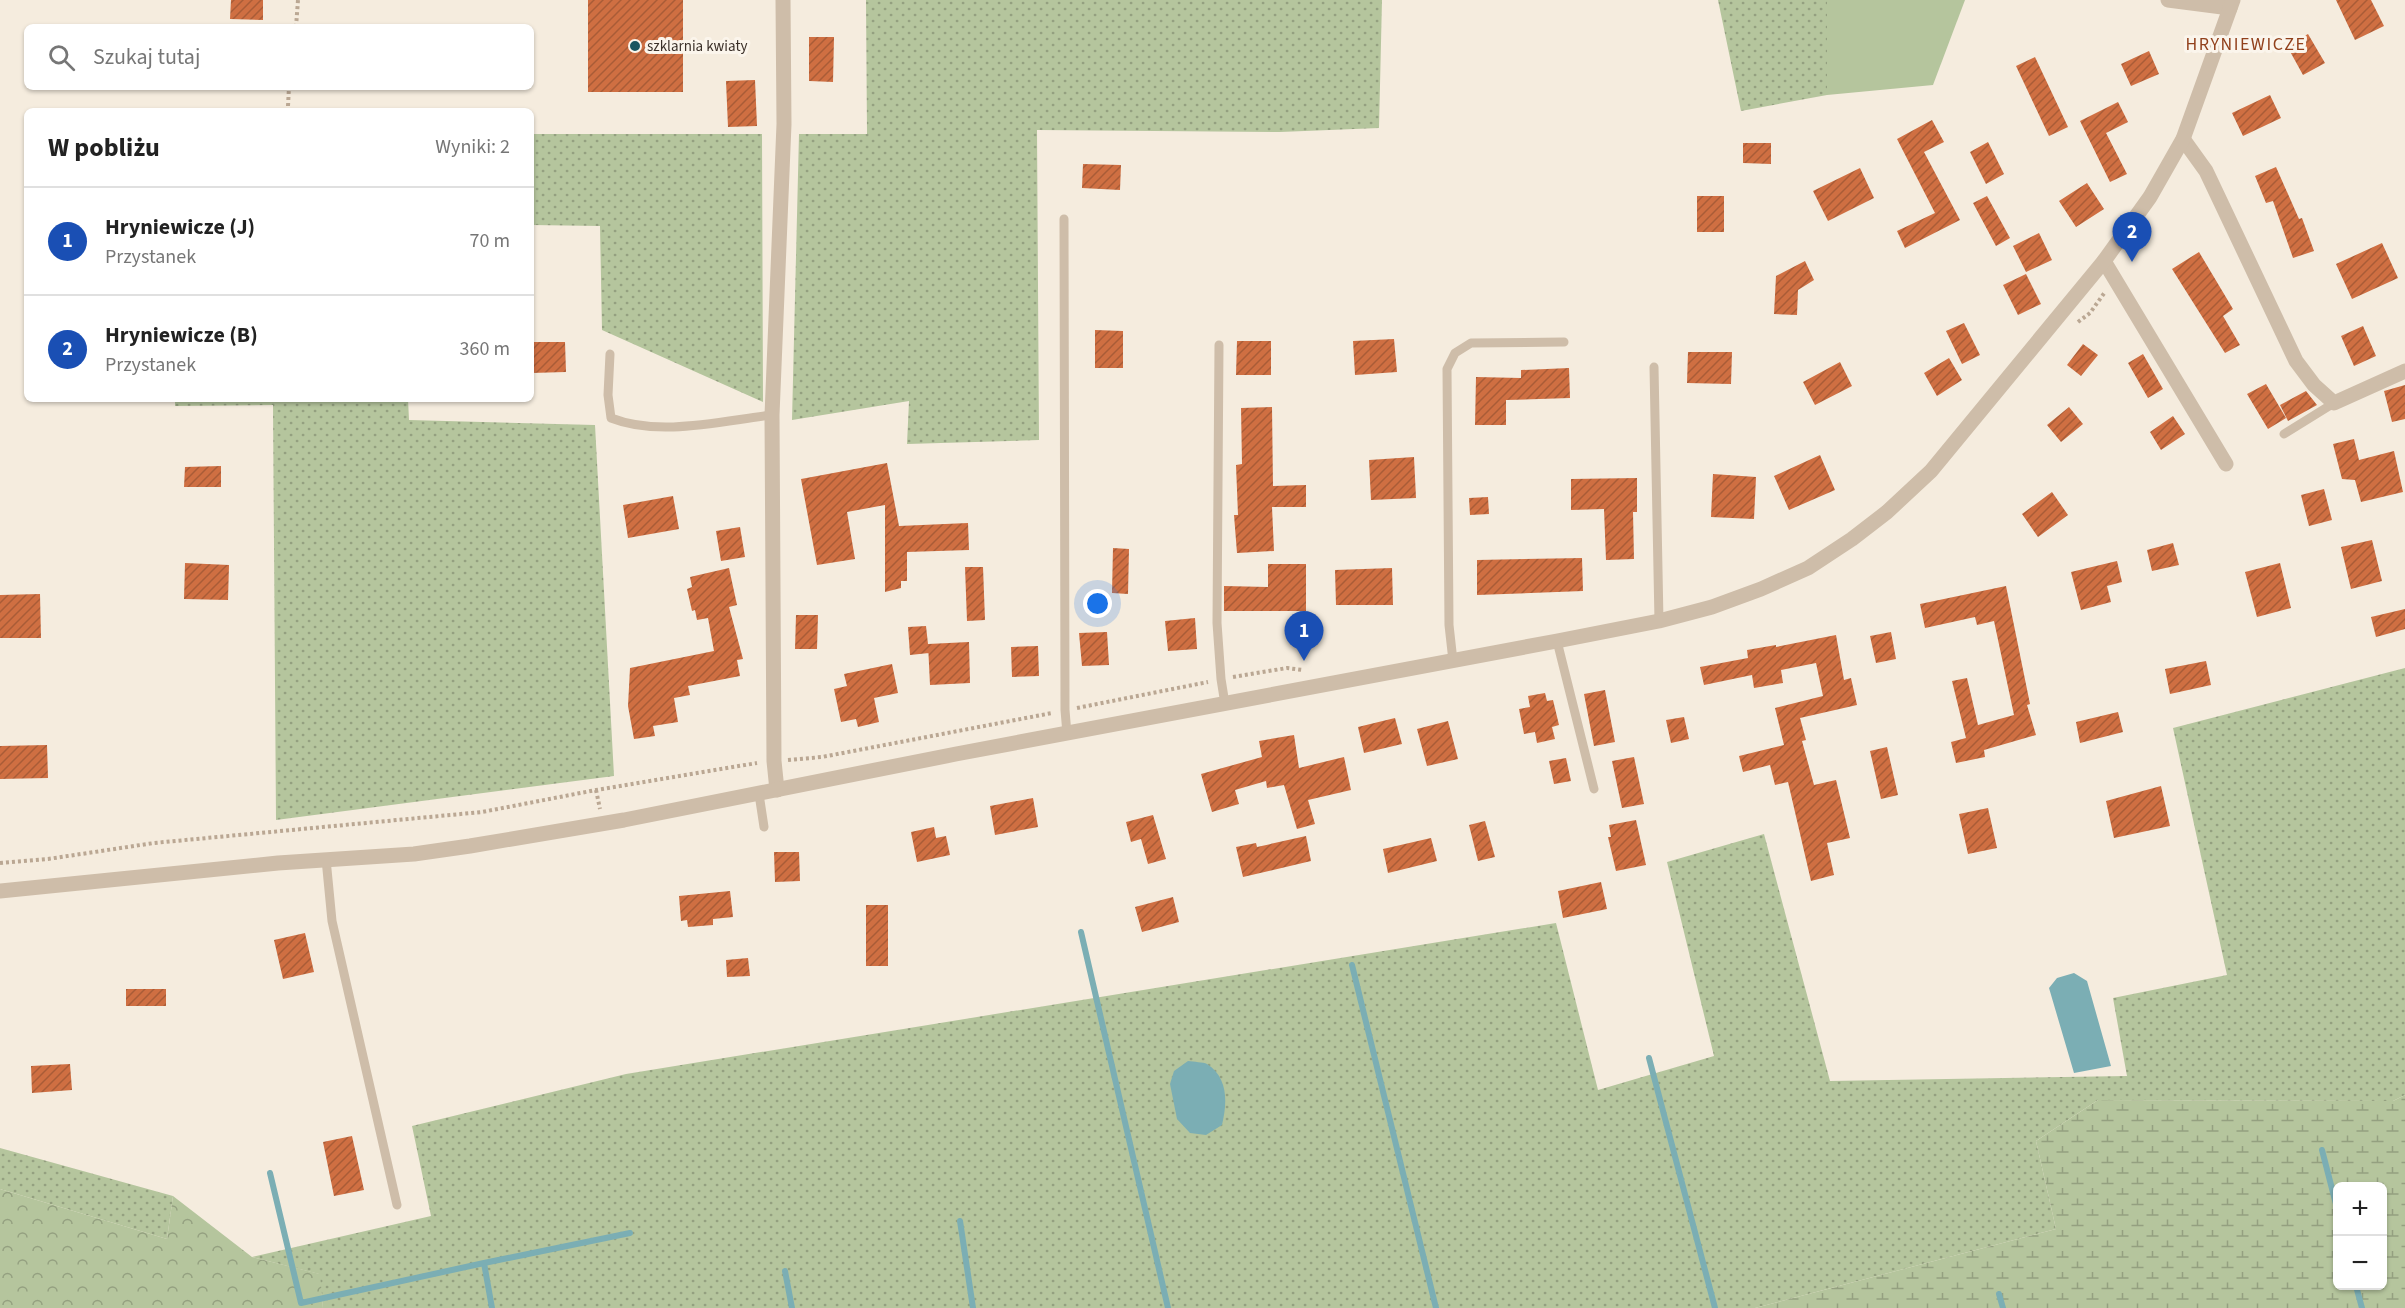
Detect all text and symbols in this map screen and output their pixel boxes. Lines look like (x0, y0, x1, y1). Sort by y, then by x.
search box (24, 24, 534, 90)
district label: HRYNIEWICZE (2185, 32, 2307, 57)
place label: szklarnia kwiaty (647, 36, 747, 57)
marker: szklarnia kwiaty (628, 39, 642, 53)
icon: search (45, 41, 78, 74)
text: Szukaj tutaj (93, 41, 200, 73)
text: W pobliżu (48, 129, 160, 166)
text: Wyniki: 2 (435, 133, 510, 161)
text: Hryniewicze (J) (105, 211, 255, 243)
pin: 2 (2112, 212, 2152, 262)
text: 1 (62, 227, 73, 255)
text: 70 m (470, 227, 510, 255)
text: Przystanek (105, 243, 196, 271)
text: Hryniewicze (B) (105, 319, 258, 351)
text: 2 (62, 335, 73, 363)
text: 360 m (460, 335, 510, 363)
text: Przystanek (105, 351, 196, 379)
your location (1083, 589, 1112, 618)
pin: 1 (1284, 612, 1324, 661)
map controls (2333, 1182, 2387, 1290)
button: + (2333, 1182, 2387, 1236)
button: − (2333, 1236, 2387, 1290)

